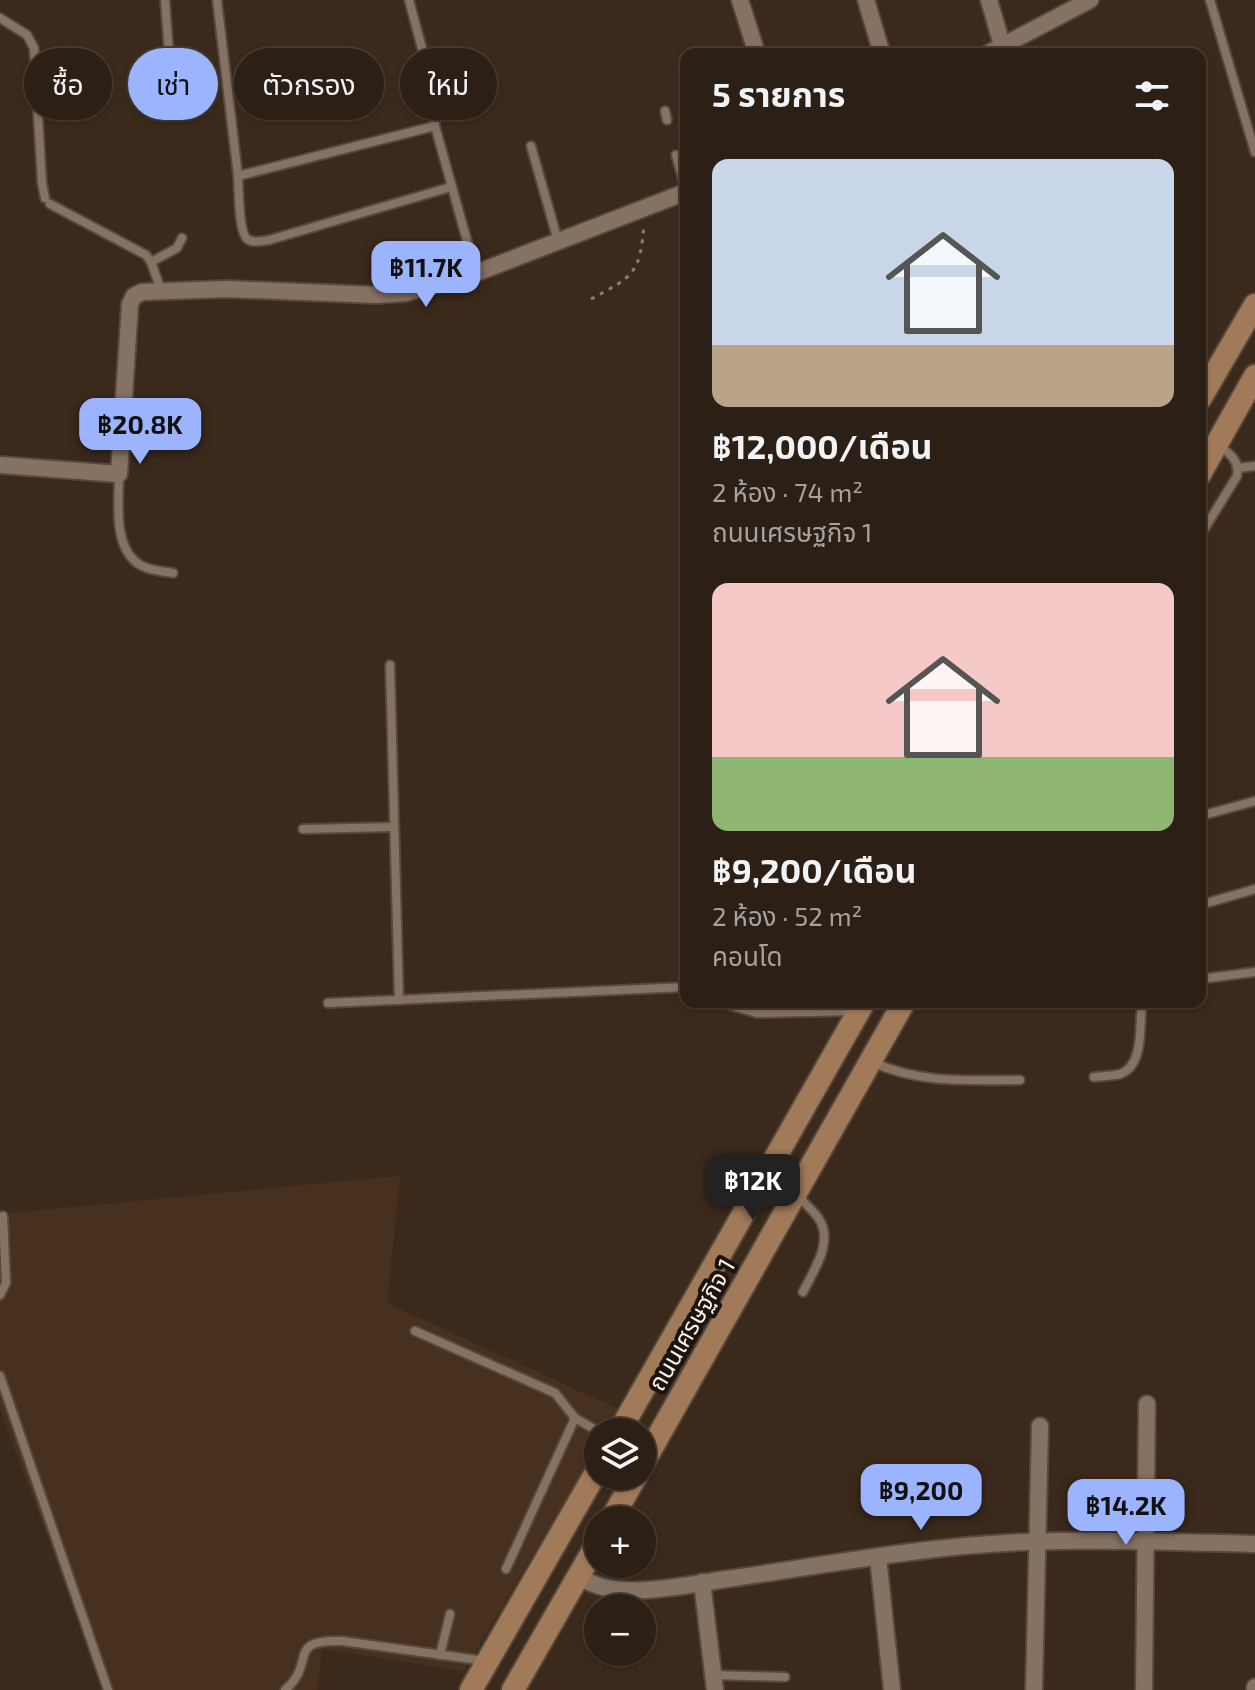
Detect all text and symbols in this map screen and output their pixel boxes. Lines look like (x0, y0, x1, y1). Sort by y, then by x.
chip: ซื้อ (24, 48, 112, 120)
chip: เช่า (128, 48, 218, 120)
chip: ตัวกรอง (234, 48, 384, 120)
chip: ใหม่ (400, 48, 497, 120)
text: 5 รายการ (712, 73, 845, 114)
icon: filters (1130, 74, 1174, 118)
icon: home (871, 211, 1015, 355)
pin: ฿11.7K (361, 241, 491, 309)
text: ฿11.7K (389, 251, 463, 282)
pin: ฿20.8K (75, 398, 205, 466)
text: ฿20.8K (97, 408, 183, 439)
text: ฿12,000/เดือน (712, 425, 933, 466)
text: 2 ห้อง · 74 m² (712, 476, 863, 507)
text: ถนนเศรษฐกิจ 1 (712, 516, 872, 547)
icon: home (871, 635, 1015, 779)
text: ฿9,200/เดือน (712, 849, 916, 890)
text: 2 ห้อง · 52 m² (712, 900, 862, 931)
text: คอนโด (712, 940, 783, 971)
pin: ฿12K (706, 1154, 800, 1222)
text: ฿12K (724, 1164, 782, 1195)
street label: ถนนเศรษฐกิจ 1 (641, 1253, 740, 1396)
map controls (584, 1418, 656, 1666)
button: layers (584, 1418, 656, 1490)
pin: ฿9,200 (856, 1464, 986, 1532)
text: ฿9,200 (879, 1474, 963, 1505)
pin: ฿14.2K (1061, 1479, 1191, 1547)
text: ฿14.2K (1086, 1489, 1166, 1520)
button: + (584, 1506, 656, 1578)
button: − (584, 1594, 656, 1666)

